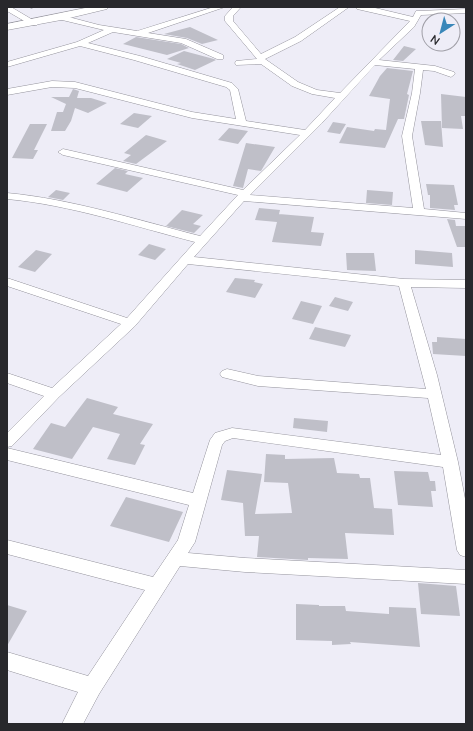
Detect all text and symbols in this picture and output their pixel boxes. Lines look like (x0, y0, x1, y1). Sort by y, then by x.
north arrow (421, 12, 461, 52)
text: N (428, 32, 443, 48)

